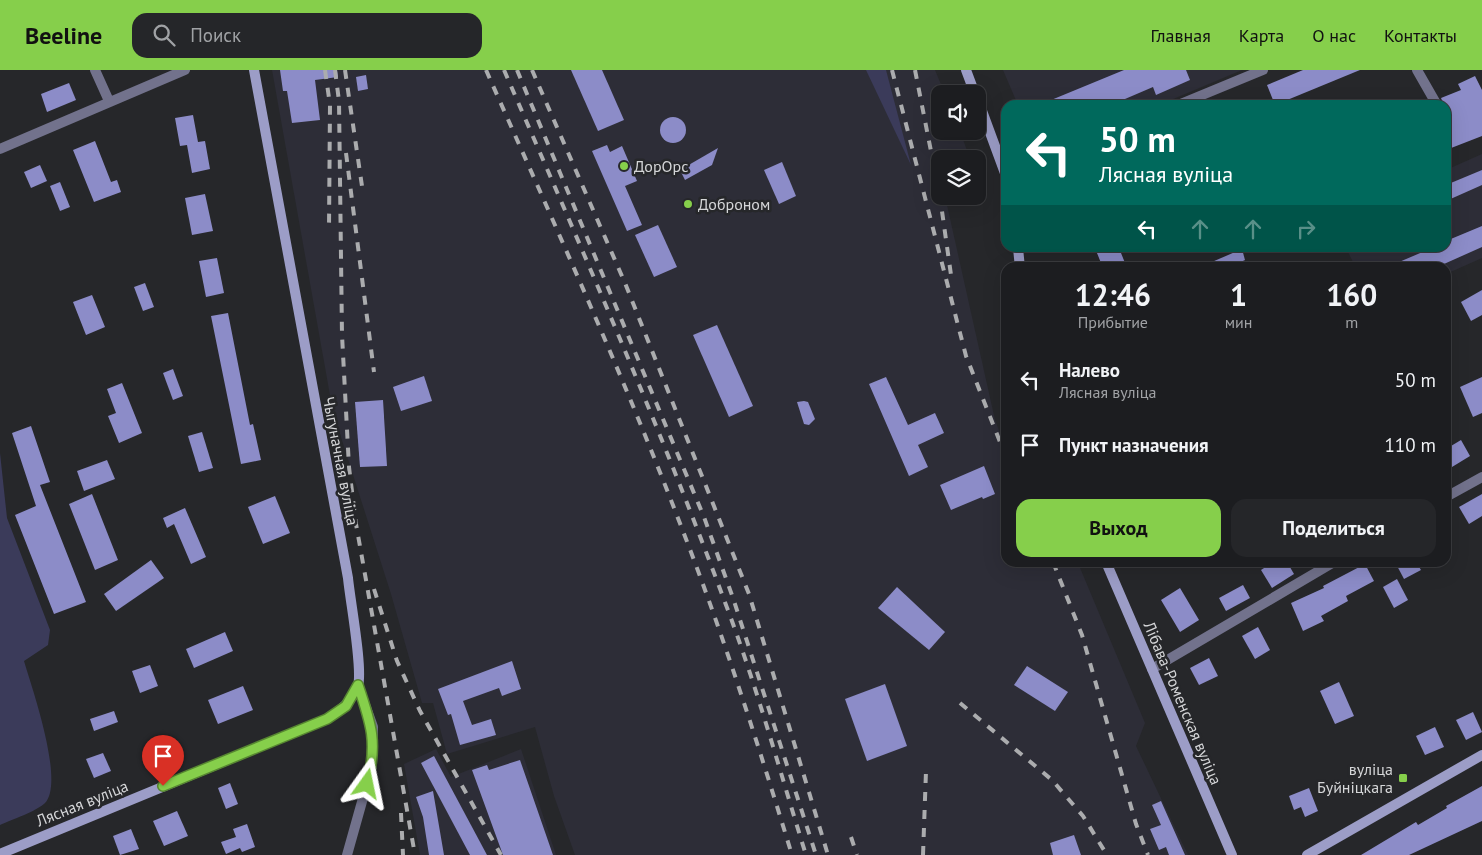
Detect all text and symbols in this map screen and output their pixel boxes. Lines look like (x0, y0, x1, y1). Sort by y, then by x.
search box (132, 13, 482, 58)
text: Beeline (25, 20, 102, 51)
icon: search (150, 21, 178, 49)
text: Поиск (190, 23, 241, 47)
text: Главная (1150, 24, 1211, 47)
text: Карта (1239, 24, 1284, 47)
text: О нас (1312, 24, 1356, 47)
text: Контакты (1384, 24, 1457, 47)
map controls (931, 85, 986, 205)
button: sound (931, 85, 986, 140)
text: 50 m (1099, 116, 1176, 162)
icon: left (1016, 120, 1081, 185)
button: layers (931, 150, 986, 205)
place label: ДорОрс (634, 156, 688, 176)
marker: ДорОрс (618, 160, 630, 172)
text: Лясная вуліца (1099, 160, 1233, 188)
place label: Доброном (698, 194, 770, 214)
marker: Доброном (682, 198, 694, 210)
icon: left (1133, 215, 1161, 243)
icon: ahead (1186, 215, 1214, 243)
icon: ahead (1239, 215, 1267, 243)
icon: right (1292, 215, 1320, 243)
text: 12:46 (1075, 275, 1151, 314)
text: 1 (1230, 275, 1247, 314)
text: 160 (1326, 275, 1377, 314)
text: Прибытие (1078, 312, 1148, 332)
text: мин (1225, 312, 1252, 332)
text: m (1345, 312, 1358, 332)
text: Налево (1059, 358, 1120, 382)
icon: left (1016, 366, 1044, 394)
text: 50 m (1395, 368, 1436, 392)
text: Лясная вуліца (1059, 382, 1157, 402)
street label: Чыгуначная вуліца (319, 395, 363, 527)
icon: arrive (1016, 431, 1044, 459)
text: Пункт назначения (1059, 433, 1209, 457)
text: 110 m (1384, 433, 1436, 457)
button: Выход (1016, 499, 1221, 557)
button: Поделиться (1231, 499, 1436, 557)
street label: Лібава-Роменская вуліца (1139, 617, 1226, 788)
pin (142, 735, 184, 786)
icon: arrive (149, 742, 177, 770)
position arrow (340, 757, 392, 809)
place label: вуліца Буйніцкага (1317, 759, 1393, 797)
marker: вуліца Буйніцкага (1397, 772, 1409, 784)
street label: Лясная вуліца (32, 775, 131, 831)

